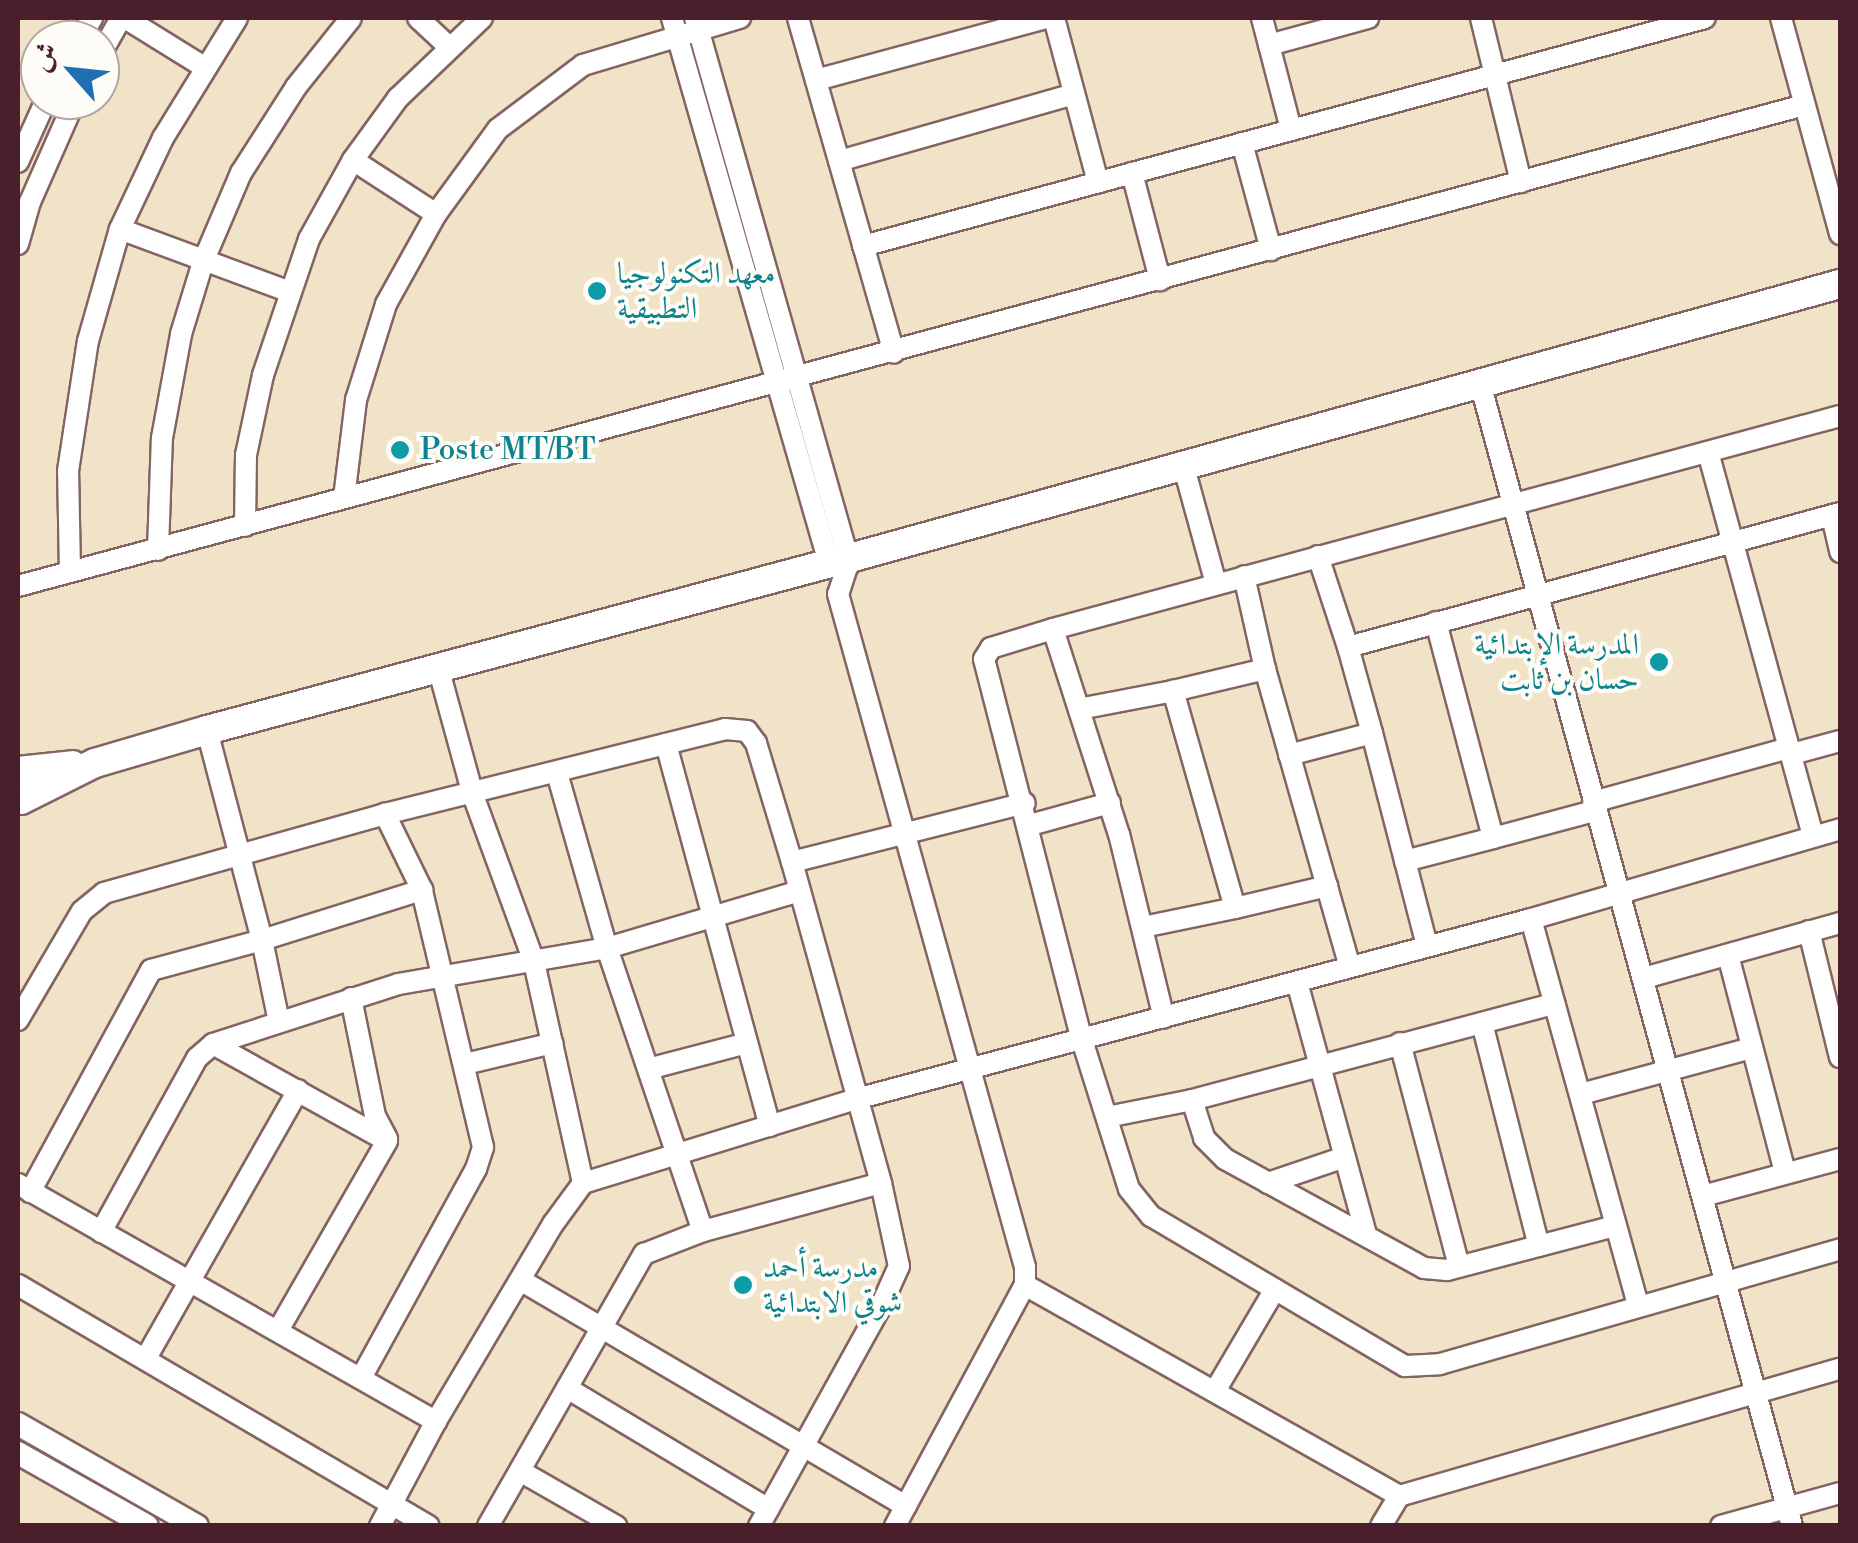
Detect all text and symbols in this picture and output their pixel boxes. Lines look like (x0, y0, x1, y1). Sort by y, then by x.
north arrow (20, 20, 120, 120)
text: ش (23, 37, 67, 77)
place label: معهد التكنولوجيا التطبيقية (617, 256, 775, 326)
marker: معهد التكنولوجيا التطبيقية (586, 280, 608, 302)
place label: Poste MT/BT (420, 432, 596, 468)
marker: Poste MT/BT (389, 439, 411, 461)
place label: المدرسة الإبتدائية حسان بن ثابت (1474, 627, 1639, 698)
marker: المدرسة الإبتدائية حسان بن ثابت (1648, 651, 1670, 673)
place label: مدرسة أحمد شوقي الابتدائية (763, 1250, 902, 1320)
marker: مدرسة أحمد شوقي الابتدائية (732, 1274, 754, 1296)

